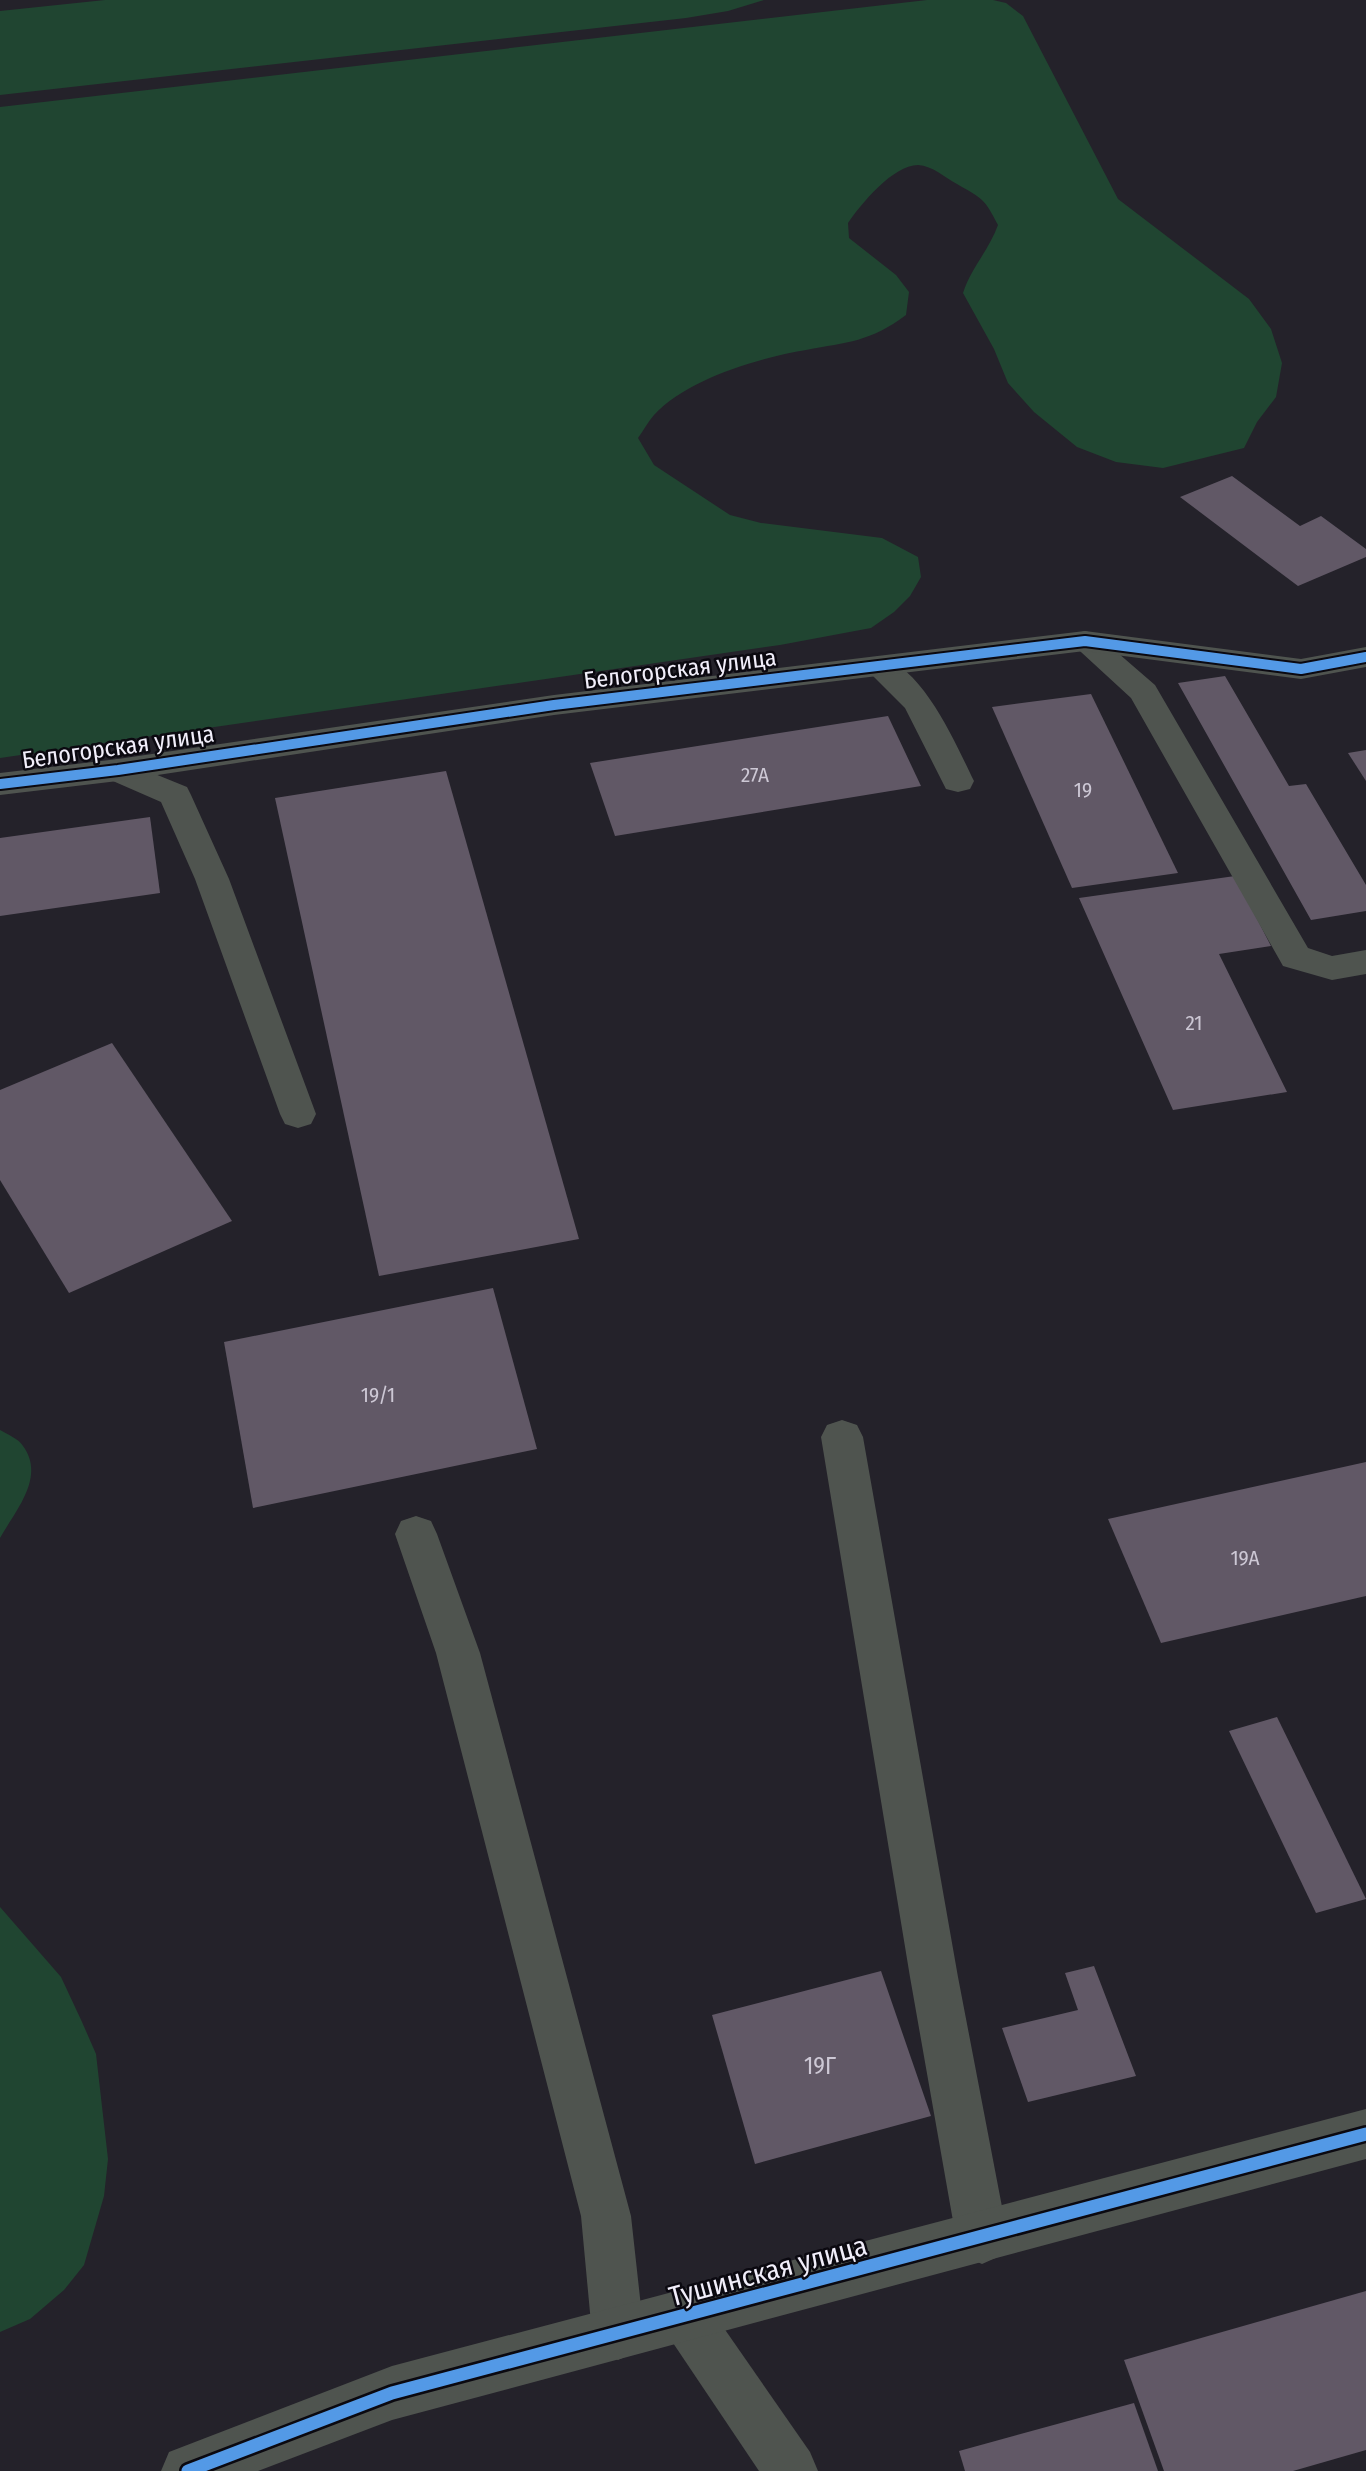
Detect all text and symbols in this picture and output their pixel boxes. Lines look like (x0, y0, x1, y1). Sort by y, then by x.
street label: Белогорская улица (582, 643, 778, 695)
street label: Белогорская улица (20, 720, 216, 774)
house number: 27А (741, 762, 769, 788)
house number: 19 (1074, 777, 1092, 803)
house number: 21 (1186, 1010, 1203, 1036)
house number: 19/1 (361, 1382, 395, 1408)
house number: 19А (1230, 1545, 1260, 1571)
house number: 19Г (804, 2052, 836, 2080)
street label: Тушинская улица (666, 2229, 870, 2313)

